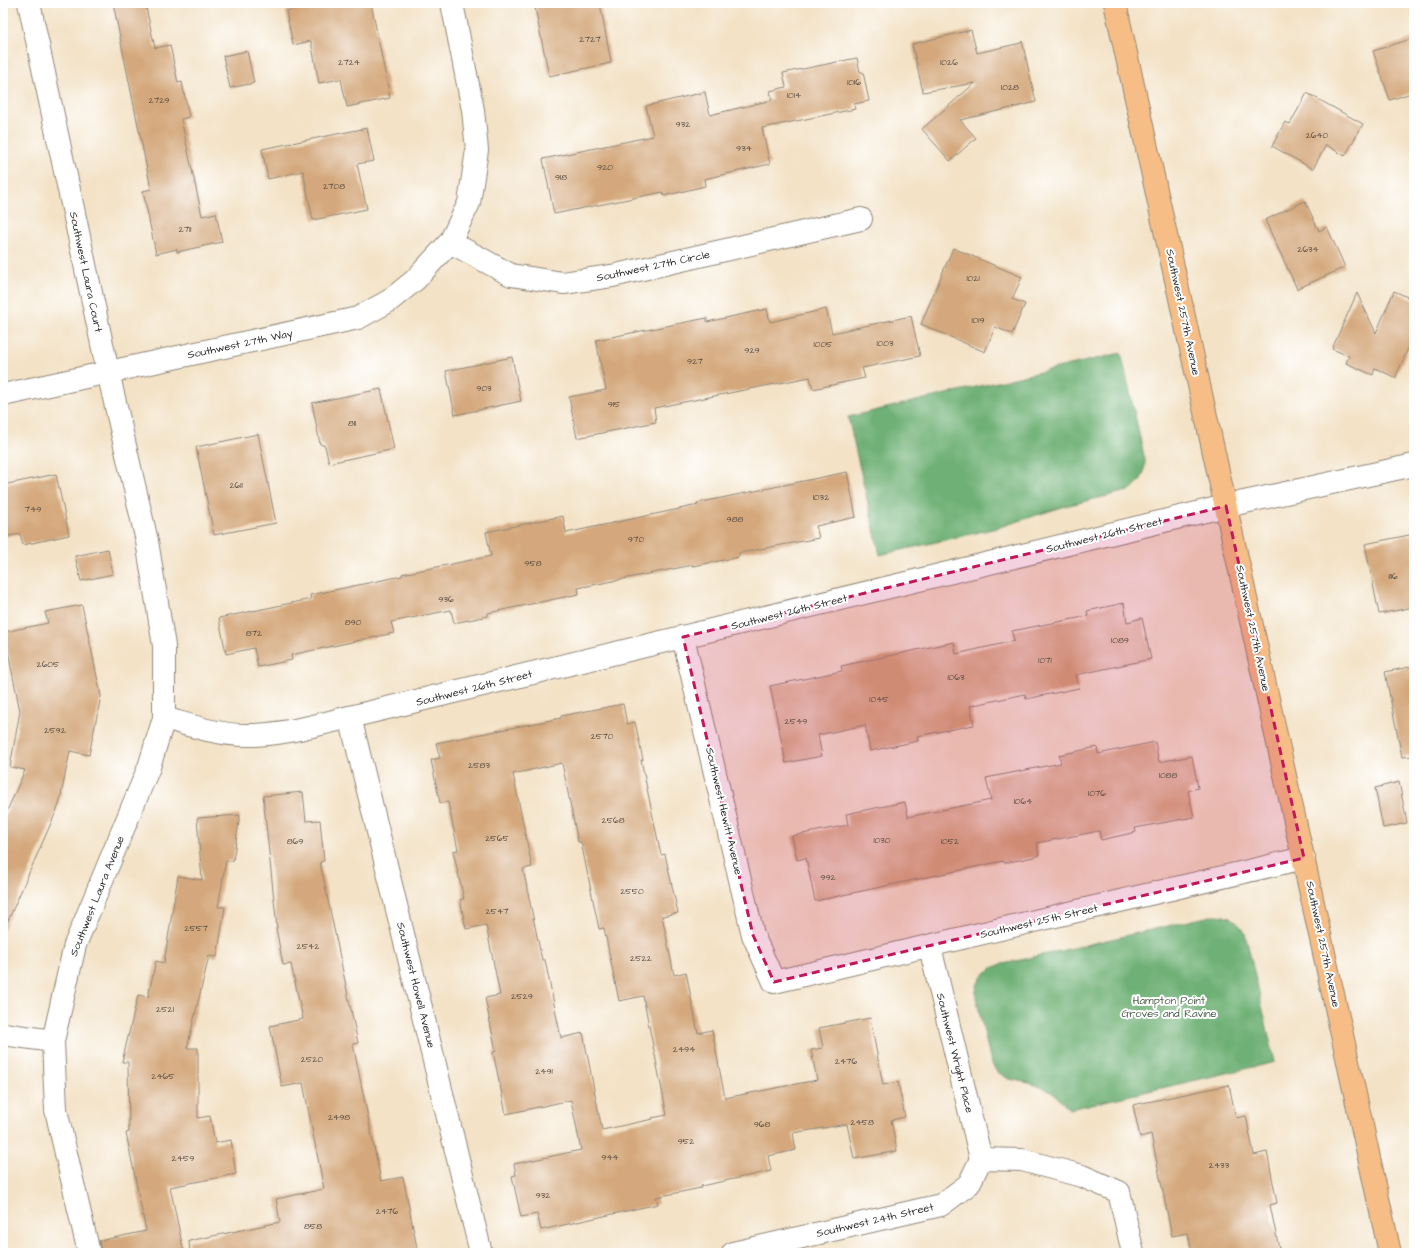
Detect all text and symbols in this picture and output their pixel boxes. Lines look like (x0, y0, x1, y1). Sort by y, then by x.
house number: 2727 (579, 33, 601, 46)
house number: 2724 (338, 56, 360, 69)
house number: 1026 (940, 56, 958, 69)
house number: 1016 (847, 76, 861, 89)
house number: 1028 (1001, 81, 1019, 94)
house number: 1014 (787, 89, 801, 102)
house number: 2729 (149, 94, 169, 107)
house number: 932 (676, 118, 691, 131)
house number: 2640 (1306, 129, 1329, 142)
house number: 934 (736, 142, 752, 155)
house number: 920 (597, 161, 613, 174)
house number: 918 (555, 171, 567, 184)
house number: 2708 (323, 180, 345, 193)
street label: Southwest Laura Court (66, 210, 106, 334)
house number: 2711 (179, 223, 192, 236)
house number: 2634 (1297, 243, 1319, 256)
street label: Southwest 27th Circle (595, 247, 711, 285)
street label: Southwest 257th Avenue (1162, 247, 1204, 377)
house number: 1021 (966, 272, 980, 285)
house number: 1019 (971, 314, 985, 327)
street label: Southwest 27th Way (186, 326, 294, 363)
house number: 1003 (876, 337, 894, 350)
house number: 1005 (814, 338, 833, 351)
house number: 929 (744, 344, 760, 357)
house number: 927 (687, 355, 703, 368)
house number: 903 (476, 382, 492, 395)
house number: 915 (608, 398, 621, 411)
house number: 811 (348, 417, 356, 430)
house number: 2611 (229, 479, 243, 492)
house number: 1032 (813, 491, 830, 504)
house number: 749 (25, 503, 41, 516)
house number: 988 (727, 513, 744, 526)
street label: Southwest 26th Street (1044, 513, 1164, 557)
house number: 970 (628, 533, 644, 546)
house number: 958 (524, 557, 542, 570)
street label: Southwest 257th Avenue (1232, 563, 1274, 693)
house number: 1116 (1388, 570, 1398, 583)
street label: Southwest 26th Street (729, 590, 849, 634)
house number: 936 (438, 593, 454, 606)
house number: 890 (345, 616, 362, 629)
house number: 872 (246, 627, 263, 640)
house number: 1089 (1111, 634, 1129, 647)
house number: 1071 (1038, 654, 1052, 667)
house number: 2605 (37, 658, 60, 671)
street label: Southwest 26th Street (414, 666, 534, 710)
house number: 1063 (947, 671, 965, 684)
house number: 1045 (869, 693, 889, 706)
house number: 2549 (785, 715, 807, 728)
house number: 2592 (44, 724, 67, 737)
house number: 2570 (591, 730, 614, 743)
street label: Southwest Hewitt Avenue (702, 746, 746, 876)
house number: 2583 (468, 759, 490, 772)
house number: 1088 (1159, 769, 1177, 782)
house number: 1076 (1088, 787, 1106, 800)
house number: 1064 (1014, 795, 1032, 808)
house number: 2568 (601, 814, 625, 827)
house number: 2565 (485, 832, 509, 845)
street label: Southwest Laura Avenue (66, 834, 128, 958)
house number: 1030 (873, 834, 891, 847)
house number: 869 (287, 835, 303, 848)
house number: 1052 (941, 835, 960, 848)
house number: 992 (820, 871, 837, 884)
street label: Southwest 257th Avenue (1302, 879, 1344, 1009)
house number: 2550 (620, 885, 644, 898)
street label: Southwest 25th Street (979, 900, 1100, 942)
house number: 2547 (485, 905, 509, 918)
street label: Southwest Howell Avenue (393, 920, 439, 1050)
house number: 2557 (184, 922, 208, 935)
house number: 2542 (297, 940, 320, 953)
house number: 2522 (630, 952, 653, 965)
house number: 2529 (511, 990, 533, 1003)
street label: Southwest Wright Place (932, 991, 977, 1115)
park label: Hampton Point Groves and Ravine (1122, 993, 1216, 1021)
house number: 2521 (156, 1003, 174, 1016)
house number: 2494 (673, 1043, 695, 1056)
house number: 2520 (301, 1053, 323, 1066)
house number: 2476 (835, 1055, 858, 1068)
house number: 2491 (535, 1065, 553, 1078)
house number: 2465 (151, 1070, 175, 1083)
house number: 2498 (328, 1111, 350, 1124)
house number: 2458 (850, 1116, 874, 1129)
house number: 968 (754, 1118, 770, 1131)
house number: 952 (678, 1135, 695, 1148)
house number: 944 (601, 1151, 619, 1164)
house number: 2459 (172, 1152, 194, 1165)
house number: 2433 (1209, 1159, 1230, 1172)
house number: 932 (536, 1189, 551, 1202)
street label: Southwest 24th Street (815, 1199, 936, 1241)
house number: 2476 (376, 1205, 399, 1218)
house number: 858 (304, 1220, 322, 1233)

